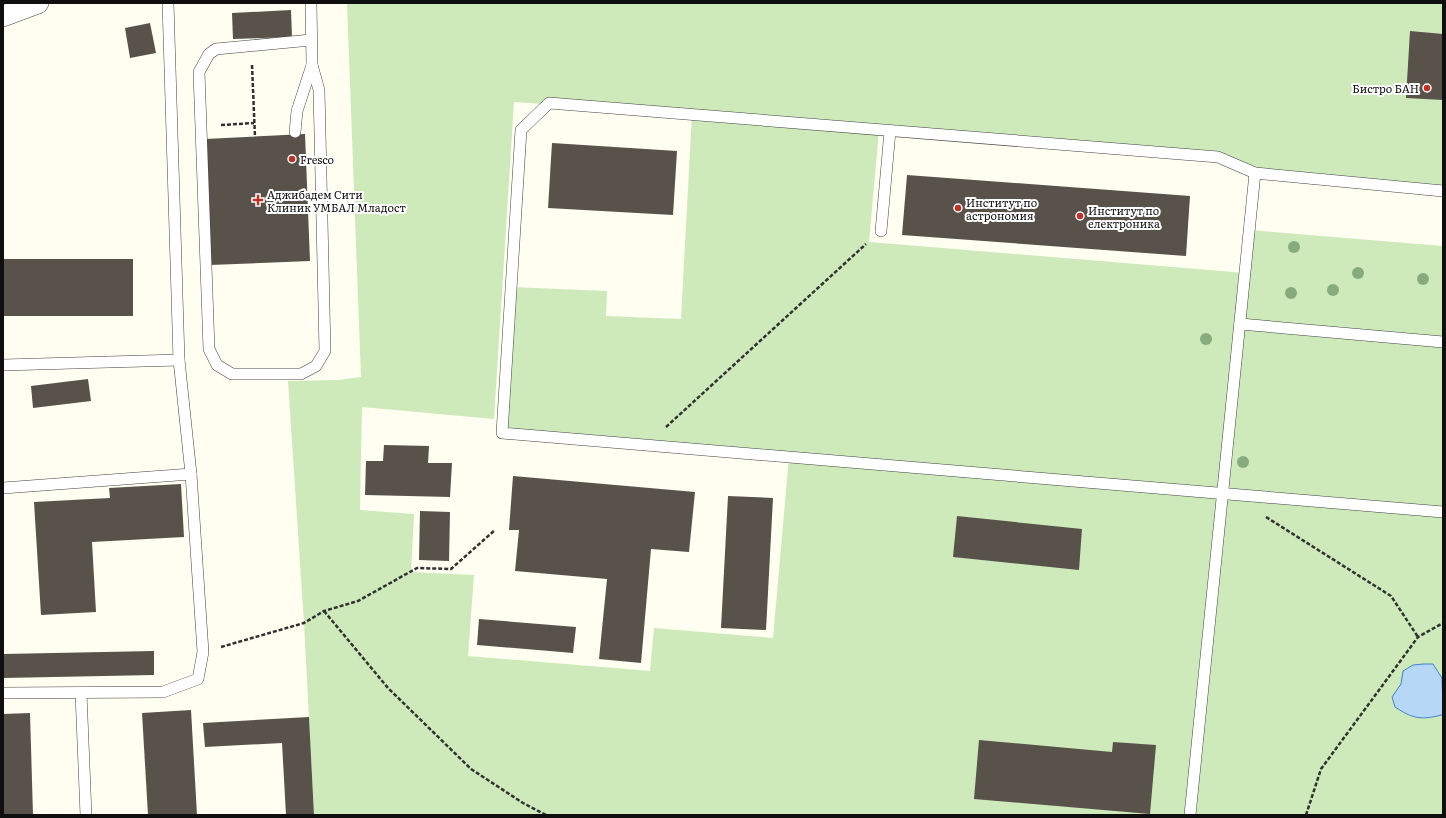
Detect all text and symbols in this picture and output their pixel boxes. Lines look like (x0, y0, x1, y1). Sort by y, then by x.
place label: Бистро БАН (1352, 80, 1419, 96)
marker: Бистро БАН (1422, 83, 1432, 93)
place label: Fresco (300, 151, 334, 167)
marker: Fresco (287, 154, 297, 164)
place label: Аджибадем Сити Клиник УМБАЛ Младост (267, 186, 406, 215)
marker: Аджибадем Сити Клиник УМБАЛ Младост (252, 194, 264, 206)
place label: Институт по астрономия (966, 194, 1037, 223)
place label: Институт по електроника (1088, 202, 1160, 231)
marker: Институт по астрономия (953, 203, 963, 213)
marker: Институт по електроника (1075, 211, 1085, 221)

